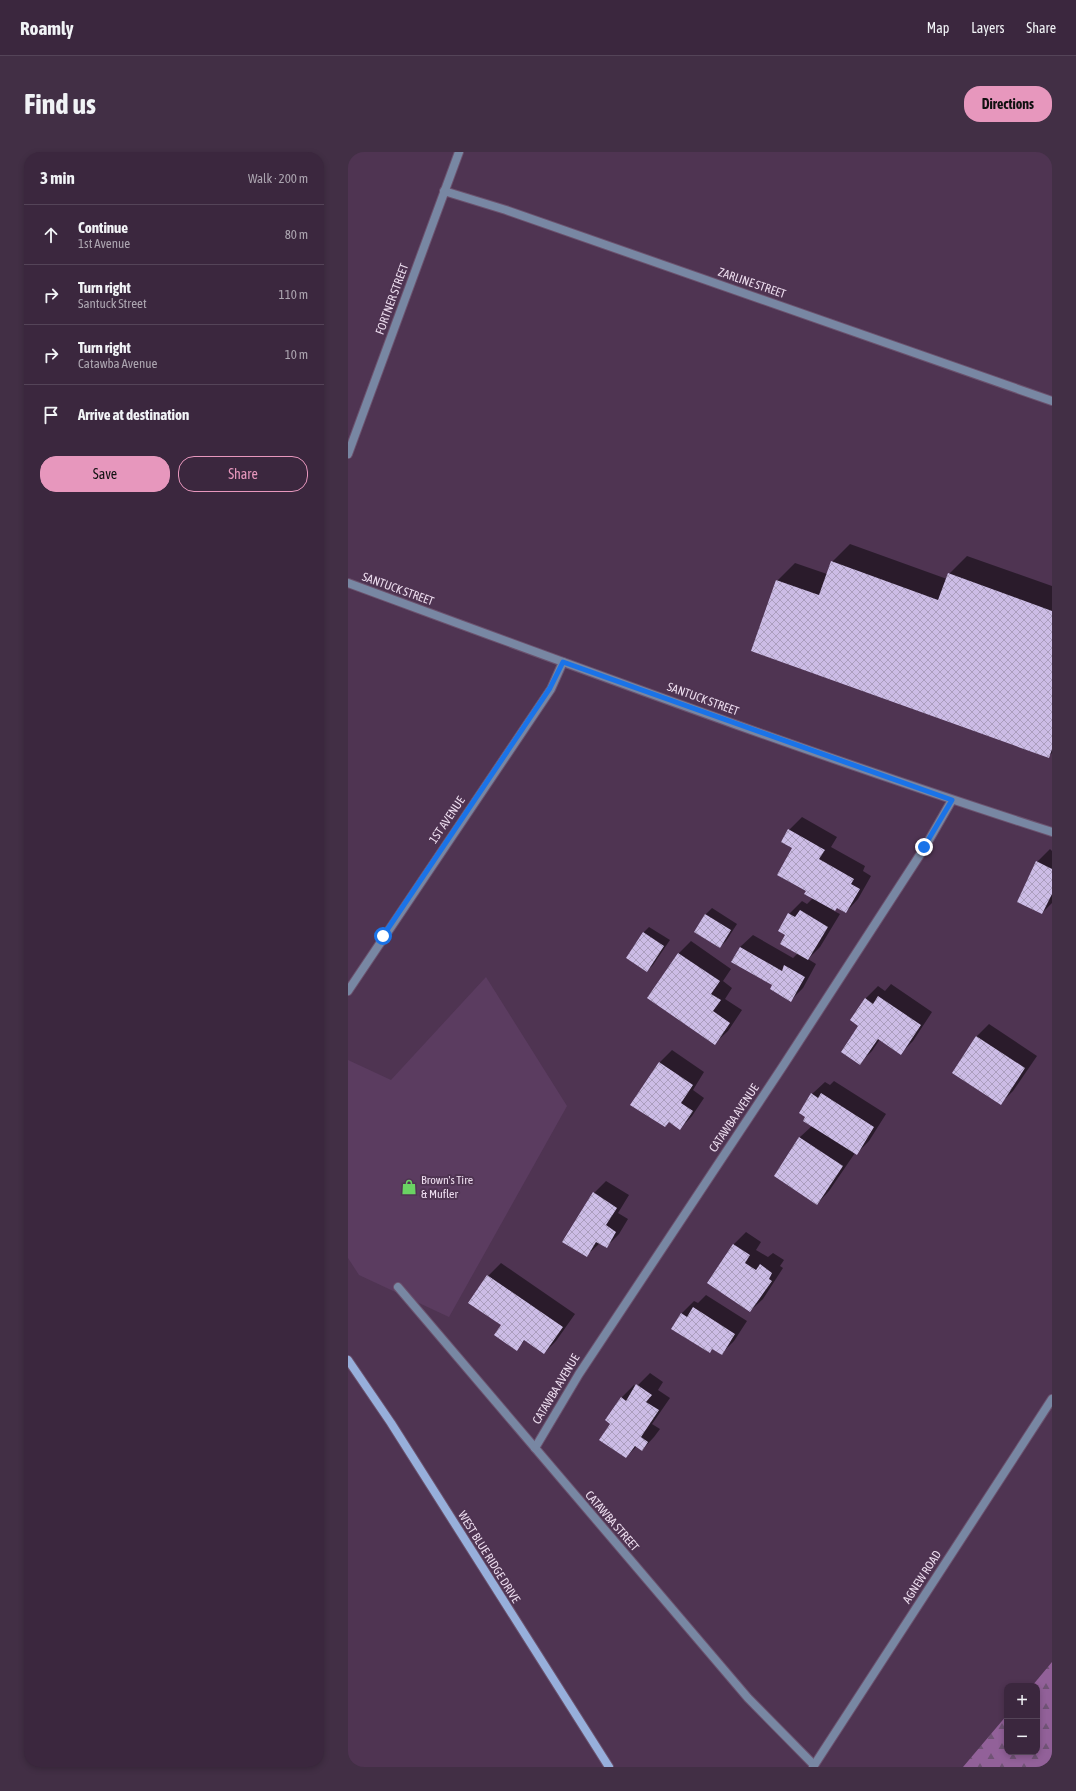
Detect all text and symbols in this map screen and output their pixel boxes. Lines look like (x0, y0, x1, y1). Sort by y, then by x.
text: Roamly (20, 17, 74, 39)
text: Map (927, 20, 949, 36)
text: Layers (971, 20, 1004, 36)
text: Share (1026, 20, 1056, 36)
button: Directions (964, 86, 1052, 122)
text: Find us (24, 88, 96, 120)
text: 3 min (40, 168, 75, 188)
text: Walk · 200 m (248, 171, 308, 186)
text: Continue (78, 219, 128, 236)
icon: ahead (40, 224, 62, 246)
text: 80 m (285, 227, 308, 242)
text: 1st Avenue (78, 236, 130, 251)
street label: FORTNER STREET (373, 261, 412, 337)
street label: ZARLINE STREET (716, 265, 788, 301)
text: Turn right (78, 279, 131, 296)
icon: right (40, 284, 62, 306)
text: 110 m (279, 287, 308, 302)
text: Santuck Street (78, 296, 147, 311)
text: Turn right (78, 339, 131, 356)
icon: right (40, 344, 62, 366)
text: 10 m (285, 347, 308, 362)
text: Catawba Avenue (78, 356, 157, 371)
icon: arrive (40, 404, 62, 426)
text: Arrive at destination (78, 406, 189, 423)
button: Save (40, 456, 170, 492)
button: Share (178, 456, 308, 492)
street label: SANTUCK STREET (360, 570, 436, 609)
street label: SANTUCK STREET (665, 680, 741, 719)
street label: 1ST AVENUE (426, 794, 468, 846)
route end (915, 838, 933, 856)
route start (374, 927, 392, 945)
street label: CATAWBA AVENUE (706, 1081, 762, 1155)
place label: Brown's Tire & Mufler (421, 1173, 473, 1201)
shop icon: Brown's Tire & Mufler (400, 1178, 418, 1196)
street label: CATAWBA AVENUE (530, 1352, 582, 1426)
street label: CATAWBA STREET (582, 1488, 642, 1554)
street label: WEST BLUE RIDGE DRIVE (455, 1509, 523, 1605)
street label: AGNEW ROAD (900, 1548, 944, 1606)
map controls (1004, 1683, 1040, 1755)
button: + (1004, 1683, 1040, 1719)
button: − (1004, 1719, 1040, 1755)

